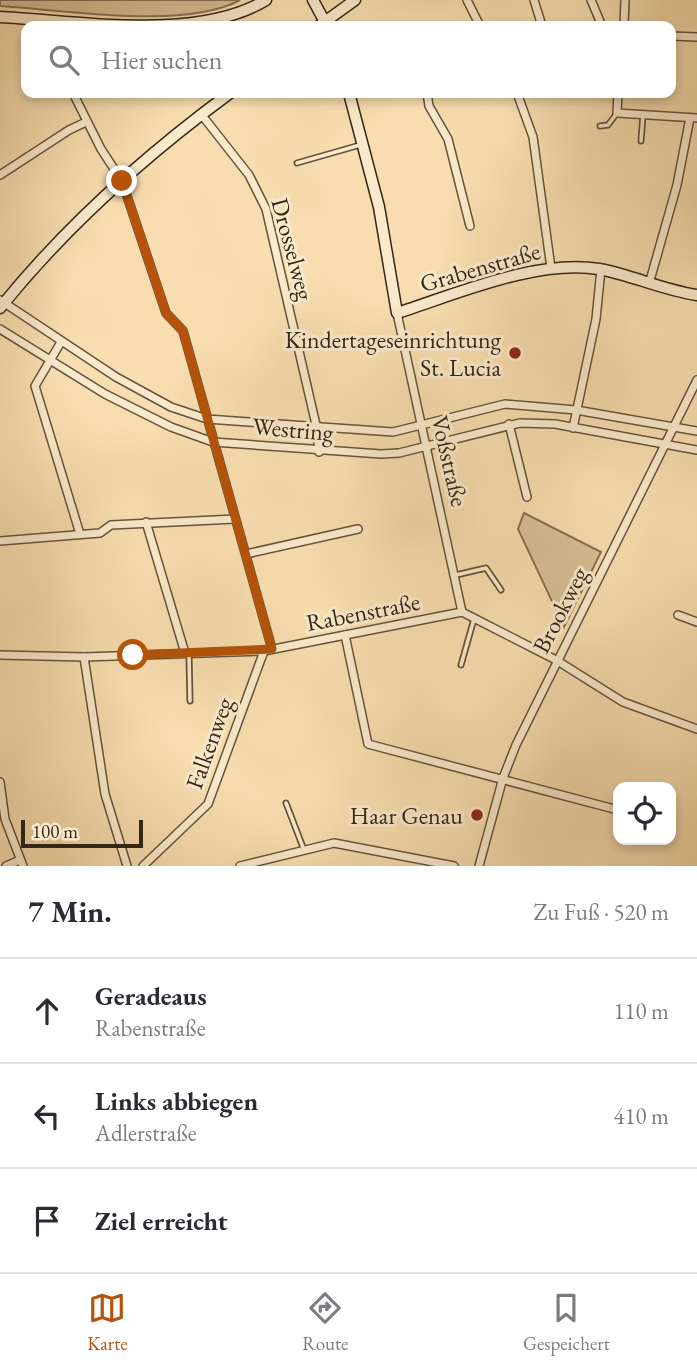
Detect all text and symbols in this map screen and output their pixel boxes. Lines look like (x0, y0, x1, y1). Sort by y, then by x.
search box (21, 21, 676, 98)
icon: search (45, 41, 83, 79)
text: Hier suchen (101, 43, 222, 77)
route end (106, 165, 137, 196)
street label: Drosselweg (265, 195, 322, 304)
street label: Grabenstraße (416, 235, 544, 299)
place label: Kindertageseinrichtung St. Lucia (285, 324, 502, 383)
marker: Kindertageseinrichtung St. Lucia (507, 345, 523, 361)
street label: Westring (251, 410, 335, 448)
street label: Voßstraße (425, 413, 475, 509)
street label: Brookweg (525, 561, 595, 658)
street label: Rabenstraße (303, 586, 423, 638)
route start (117, 639, 148, 670)
street label: Falkenweg (178, 692, 240, 793)
map controls (613, 782, 676, 845)
button: locate (613, 782, 676, 845)
place label: Haar Genau (350, 800, 463, 831)
marker: Haar Genau (469, 807, 485, 823)
scale bar (21, 817, 144, 849)
text: 100 m (32, 819, 78, 844)
text: 7 Min. (28, 892, 112, 931)
text: Zu Fuß · 520 m (534, 897, 669, 927)
text: Geradeaus (95, 979, 207, 1013)
icon: ahead (28, 992, 66, 1030)
text: 110 m (613, 996, 669, 1026)
text: Rabenstraße (95, 1013, 206, 1043)
text: Links abbiegen (95, 1084, 258, 1118)
icon: left (28, 1097, 66, 1135)
text: 410 m (613, 1101, 669, 1131)
text: Adlerstraße (95, 1118, 197, 1148)
icon: arrive (28, 1202, 66, 1240)
text: Ziel erreicht (95, 1204, 227, 1238)
tab: Karte (87, 1289, 128, 1356)
tab: Route (302, 1289, 349, 1356)
tab: Gespeichert (523, 1289, 610, 1356)

